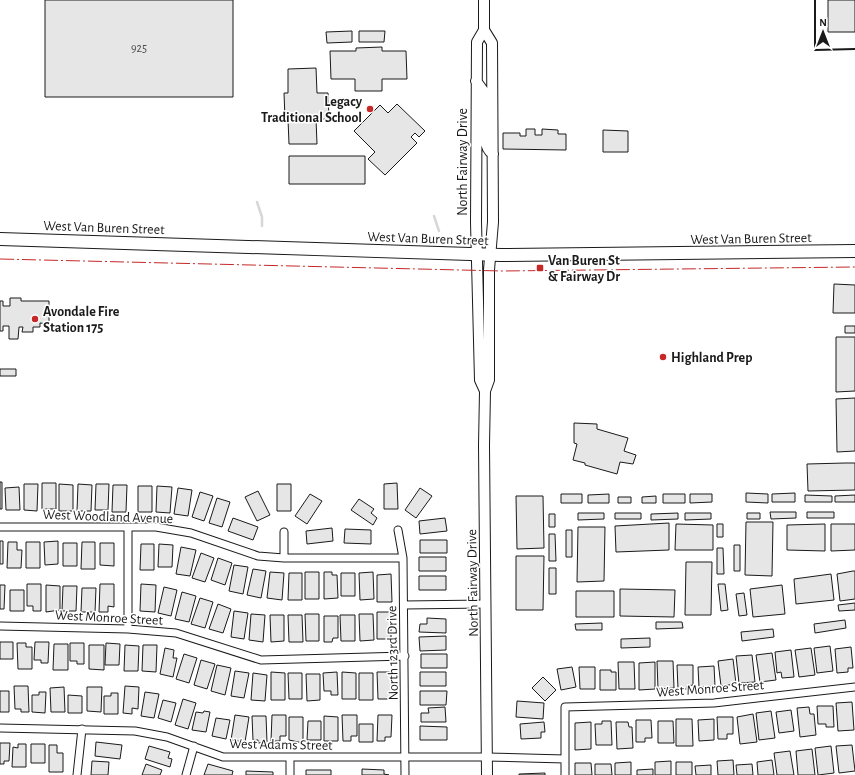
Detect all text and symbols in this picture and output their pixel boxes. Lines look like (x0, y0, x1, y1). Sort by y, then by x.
north arrow (803, 12, 843, 52)
text: N (819, 17, 827, 28)
house number: 925 (131, 42, 147, 54)
place label: Legacy Traditional School (261, 95, 363, 125)
marker: Legacy Traditional School (365, 104, 375, 114)
street label: North Fairway Drive (456, 108, 470, 216)
street label: West Van Buren Street (43, 219, 165, 237)
street label: West Van Buren Street (367, 230, 489, 248)
street label: West Van Buren Street (690, 231, 812, 247)
place label: Van Buren St & Fairway Dr (548, 254, 620, 284)
marker: Van Buren St & Fairway Dr (535, 263, 545, 273)
place label: Avondale Fire Station 175 (43, 305, 120, 335)
marker: Avondale Fire Station 175 (30, 314, 40, 324)
place label: Highland Prep (671, 351, 752, 365)
marker: Highland Prep (658, 352, 668, 362)
street label: West Woodland Avenue (42, 508, 173, 526)
street label: North Fairway Drive (465, 529, 481, 637)
street label: North 123rd Drive (385, 605, 401, 700)
street label: West Monroe Street (55, 608, 164, 628)
street label: West Monroe Street (656, 678, 765, 700)
street label: West Adams Street (229, 737, 333, 753)

